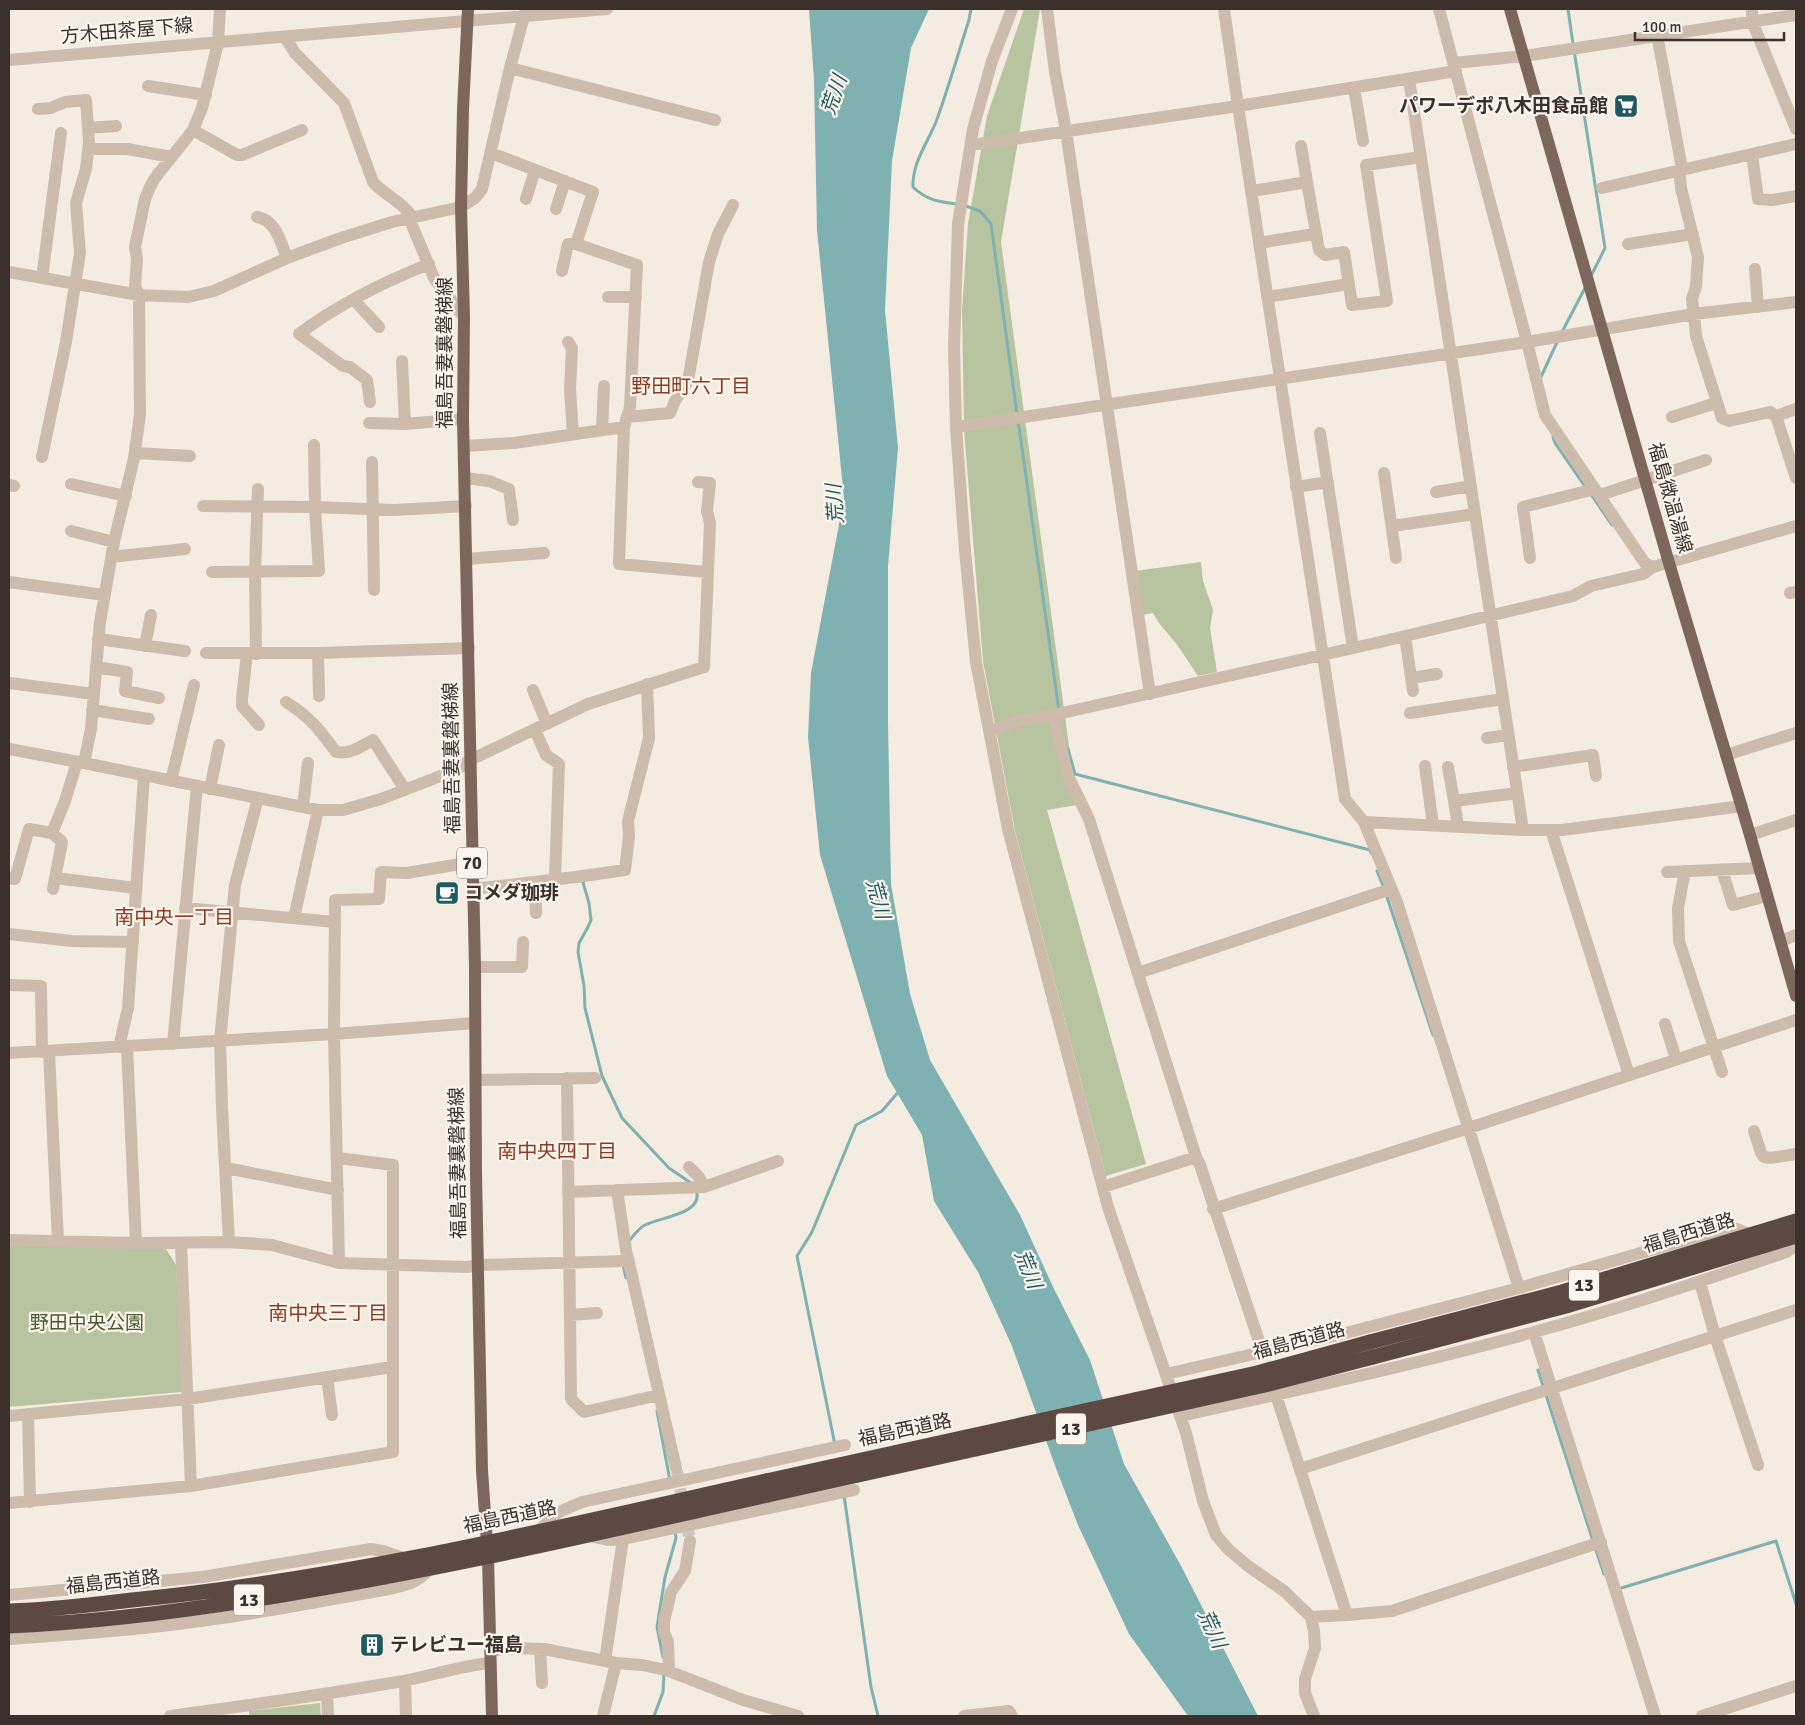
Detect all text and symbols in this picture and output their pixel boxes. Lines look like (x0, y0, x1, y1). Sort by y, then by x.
scale bar (1635, 10, 1784, 42)
street label: 方木田茶屋下線 (60, 13, 194, 49)
text: 100 m (1642, 18, 1682, 36)
water label: 荒川 (816, 70, 853, 118)
supermarket icon: パワーデポ八木田食品館 (1613, 93, 1639, 119)
place label: パワーデポ八木田食品館 (1399, 94, 1608, 118)
street label: 福島吾妻裏磐梯線 (433, 277, 457, 429)
district label: 野田町六丁目 (631, 374, 751, 399)
street label: 福島微温湯線 (1643, 440, 1697, 556)
water label: 荒川 (821, 481, 849, 525)
street label: 福島吾妻裏磐梯線 (439, 682, 465, 834)
road number: 70 (457, 848, 487, 878)
water label: 荒川 (861, 876, 896, 923)
cafe icon: コメダ珈琲 (434, 880, 460, 906)
place label: コメダ珈琲 (464, 881, 559, 905)
district label: 南中央一丁目 (114, 905, 234, 930)
street label: 福島吾妻裏磐梯線 (445, 1087, 471, 1239)
district label: 南中央四丁目 (497, 1139, 617, 1164)
street label: 福島西道路 (1640, 1208, 1738, 1258)
water label: 荒川 (1009, 1246, 1048, 1294)
road number: 13 (1569, 1270, 1599, 1300)
district label: 南中央三丁目 (268, 1301, 388, 1326)
park label: 野田中央公園 (30, 1311, 144, 1335)
street label: 福島西道路 (1250, 1317, 1348, 1365)
street label: 福島西道路 (856, 1408, 954, 1452)
road number: 13 (1056, 1414, 1086, 1445)
street label: 福島西道路 (461, 1495, 559, 1539)
street label: 福島西道路 (64, 1565, 162, 1599)
road number: 13 (234, 1584, 264, 1616)
water label: 荒川 (1192, 1606, 1233, 1654)
building icon: テレビユー福島 (359, 1632, 385, 1658)
place label: テレビユー福島 (390, 1633, 523, 1657)

